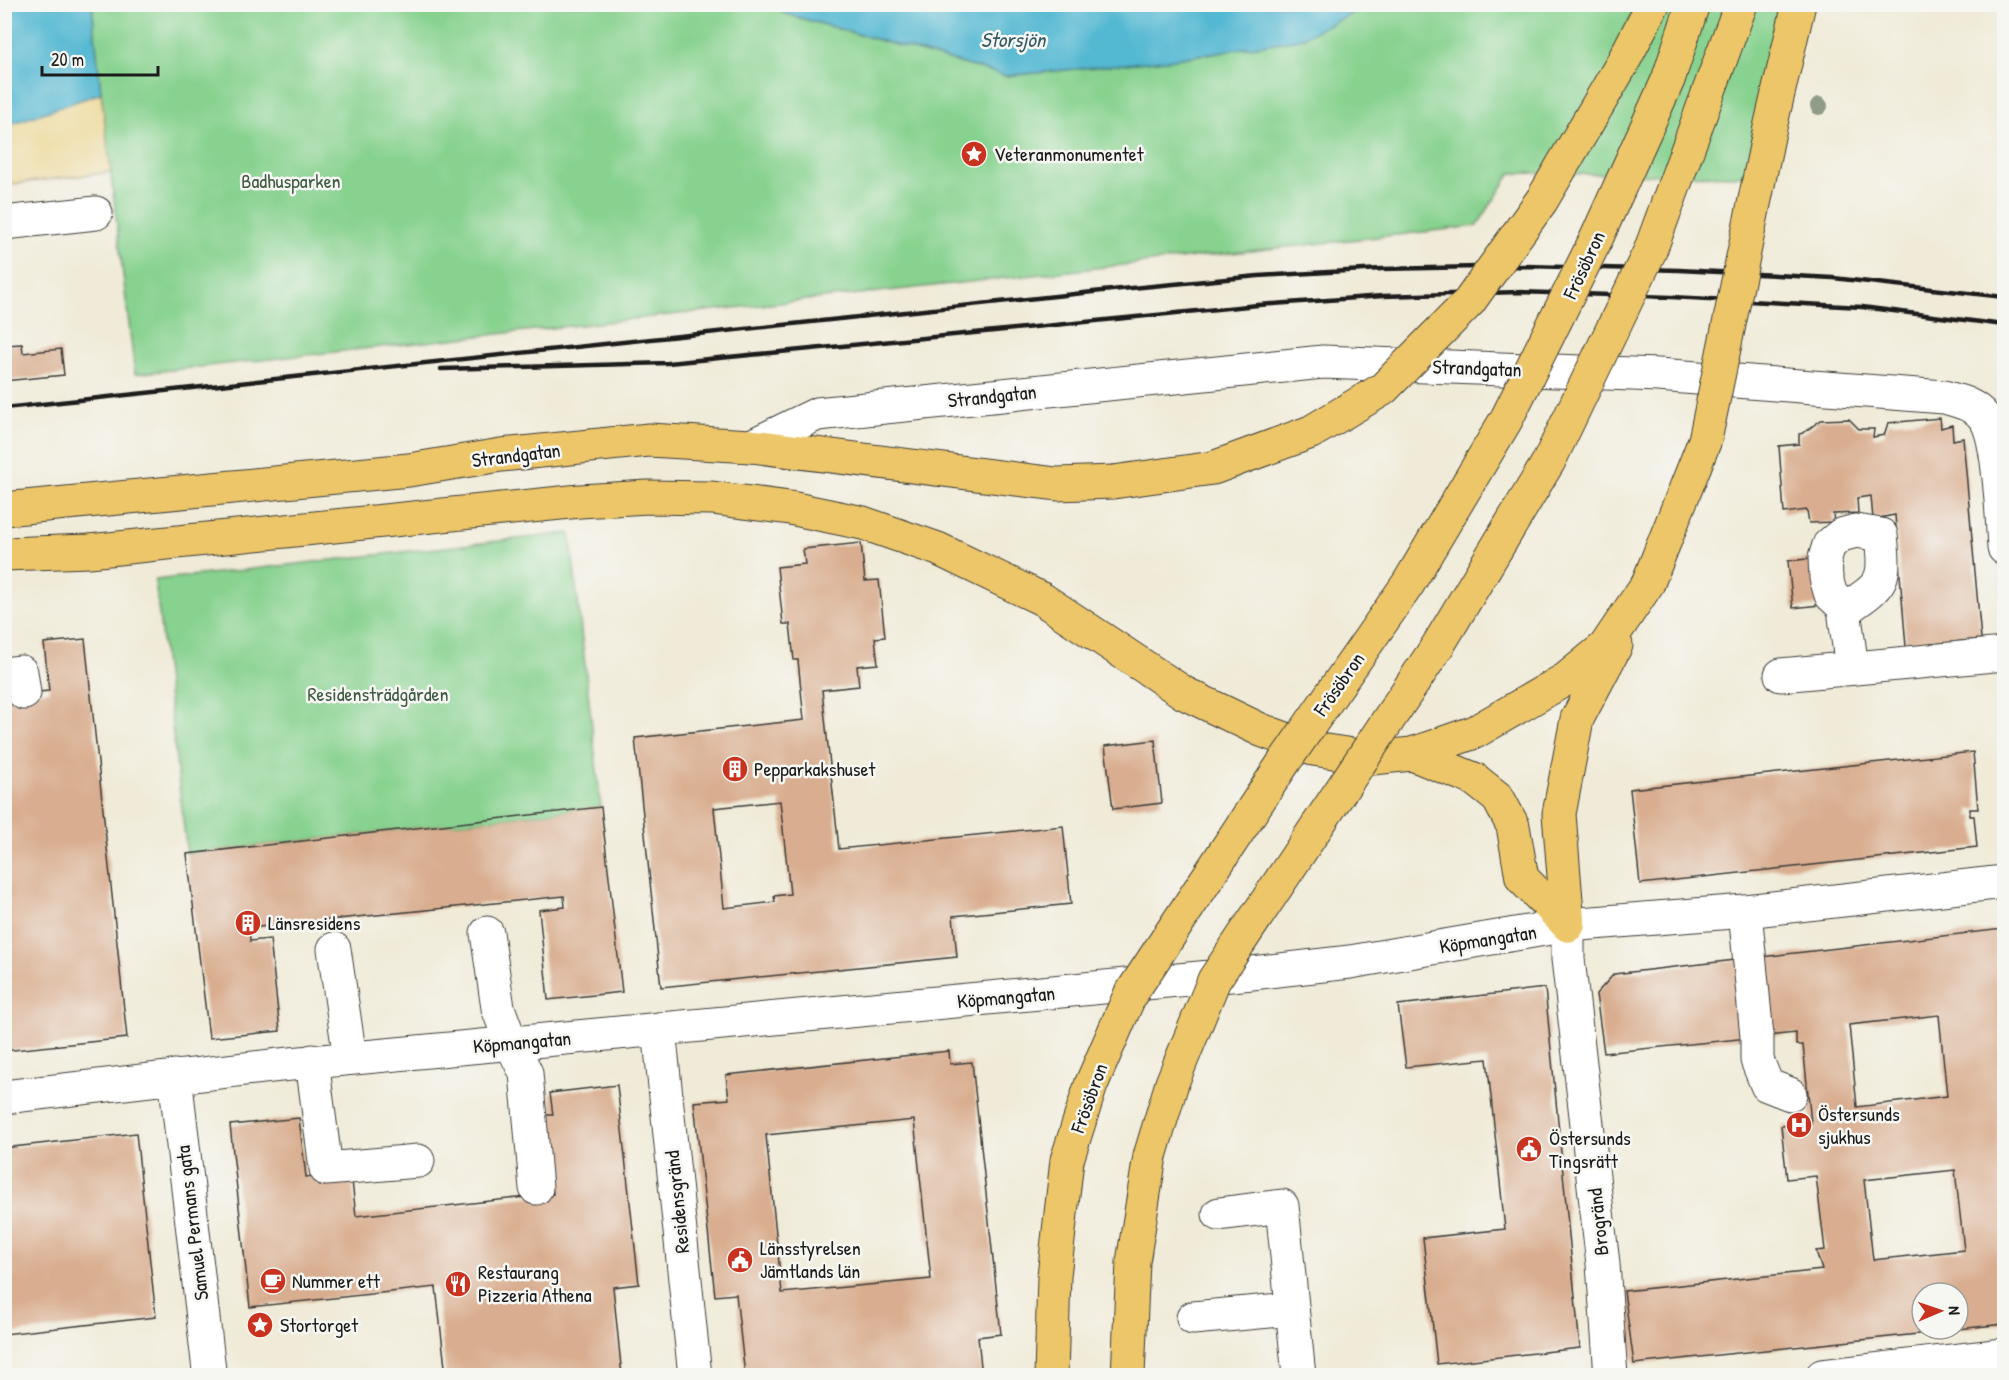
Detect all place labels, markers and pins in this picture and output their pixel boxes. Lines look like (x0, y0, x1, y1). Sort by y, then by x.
place icon: Veteranmonumentet (959, 139, 989, 169)
place label: Veteranmonumentet (994, 140, 1145, 167)
building icon: Pepparkakshuset (720, 754, 750, 784)
place label: Pepparkakshuset (754, 755, 876, 782)
building icon: Länsresidens (233, 908, 263, 938)
place label: Länsresidens (268, 909, 361, 936)
place label: Östersunds sjukhus (1818, 1100, 1900, 1150)
hospital icon: Östersunds sjukhus (1784, 1110, 1814, 1140)
place label: Östersunds Tingsrätt (1549, 1124, 1631, 1174)
public building icon: Östersunds Tingsrätt (1514, 1134, 1544, 1164)
place label: Länsstyrelsen Jämtlands län (760, 1234, 861, 1284)
public building icon: Länsstyrelsen Jämtlands län (725, 1245, 755, 1275)
place label: Restaurang Pizzeria Athena (478, 1258, 592, 1308)
cafe icon: Nummer ett (258, 1266, 288, 1296)
place label: Nummer ett (292, 1267, 381, 1294)
restaurant icon: Restaurang Pizzeria Athena (443, 1269, 473, 1299)
place icon: Stortorget (245, 1310, 275, 1340)
place label: Stortorget (280, 1311, 359, 1338)

